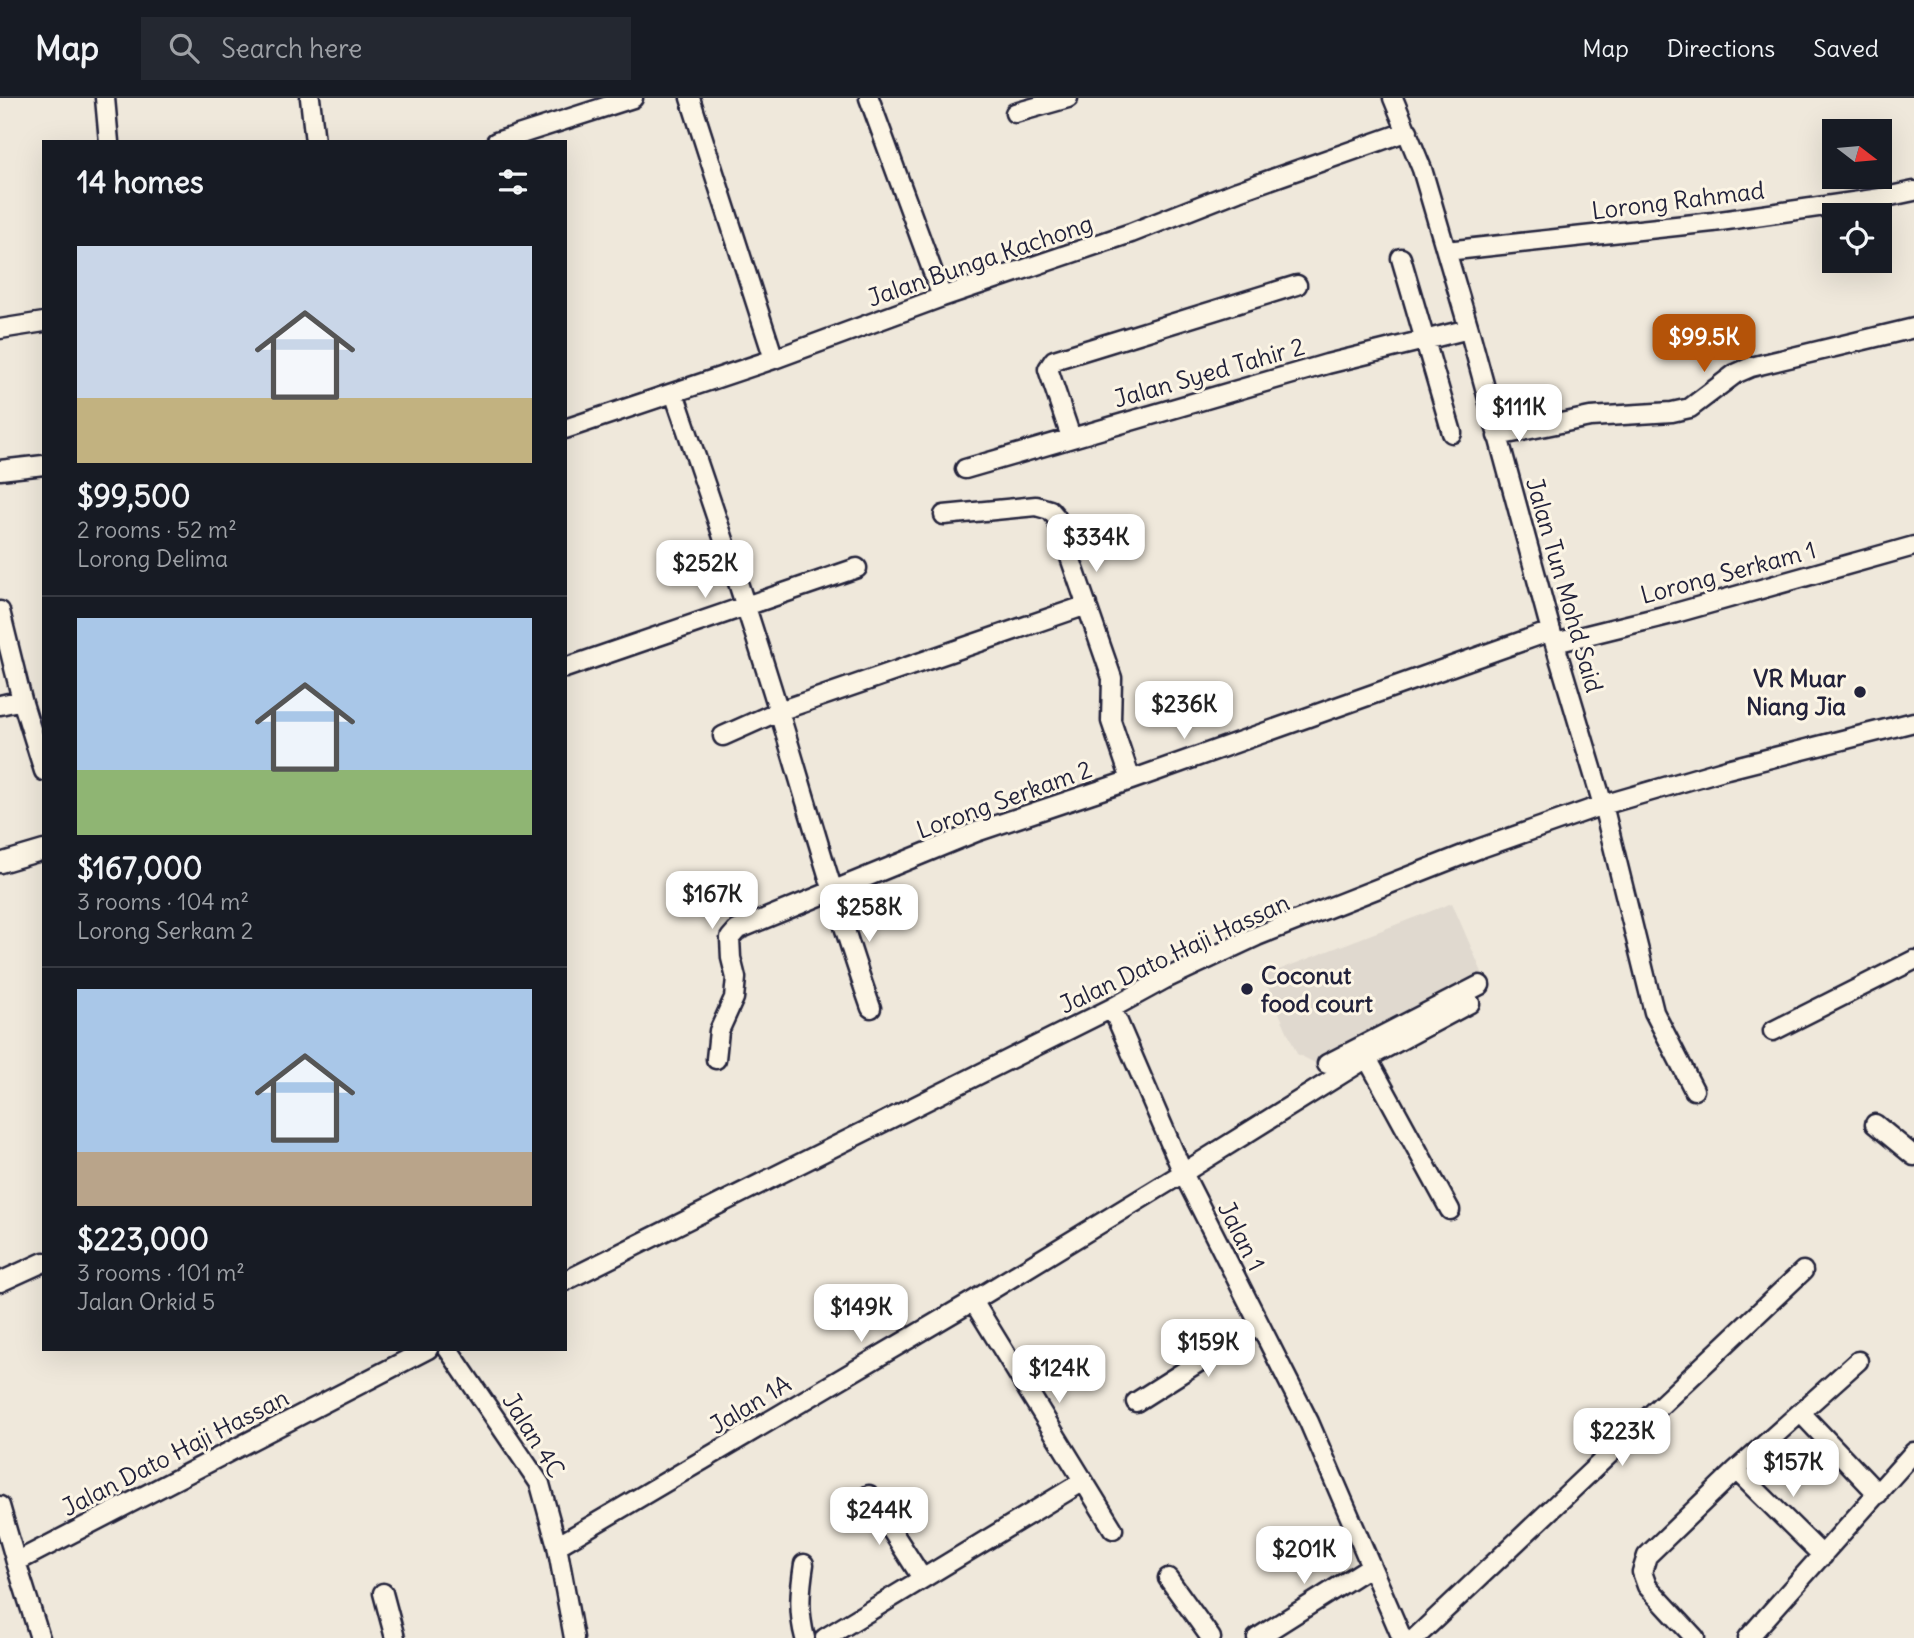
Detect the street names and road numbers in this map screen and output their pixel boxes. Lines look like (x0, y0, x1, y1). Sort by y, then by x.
street label: Lorong Rahmad (1590, 175, 1766, 225)
street label: Jalan Bunga Kachong (864, 207, 1096, 313)
street label: Jalan Syed Tahir 2 (1110, 330, 1308, 414)
street label: Jalan Tun Mohd Said (1520, 474, 1610, 696)
street label: Lorong Serkam 1 (1637, 534, 1819, 610)
street label: Lorong Serkam 2 (912, 753, 1096, 845)
street label: Jalan Dato Haji Hassan (1054, 886, 1294, 1019)
street label: Jalan 1 (1212, 1196, 1272, 1276)
street label: Jalan 1A (704, 1368, 796, 1440)
street label: Jalan Dato Haji Hassan (57, 1382, 293, 1522)
street label: Jalan 4C (496, 1387, 572, 1483)

